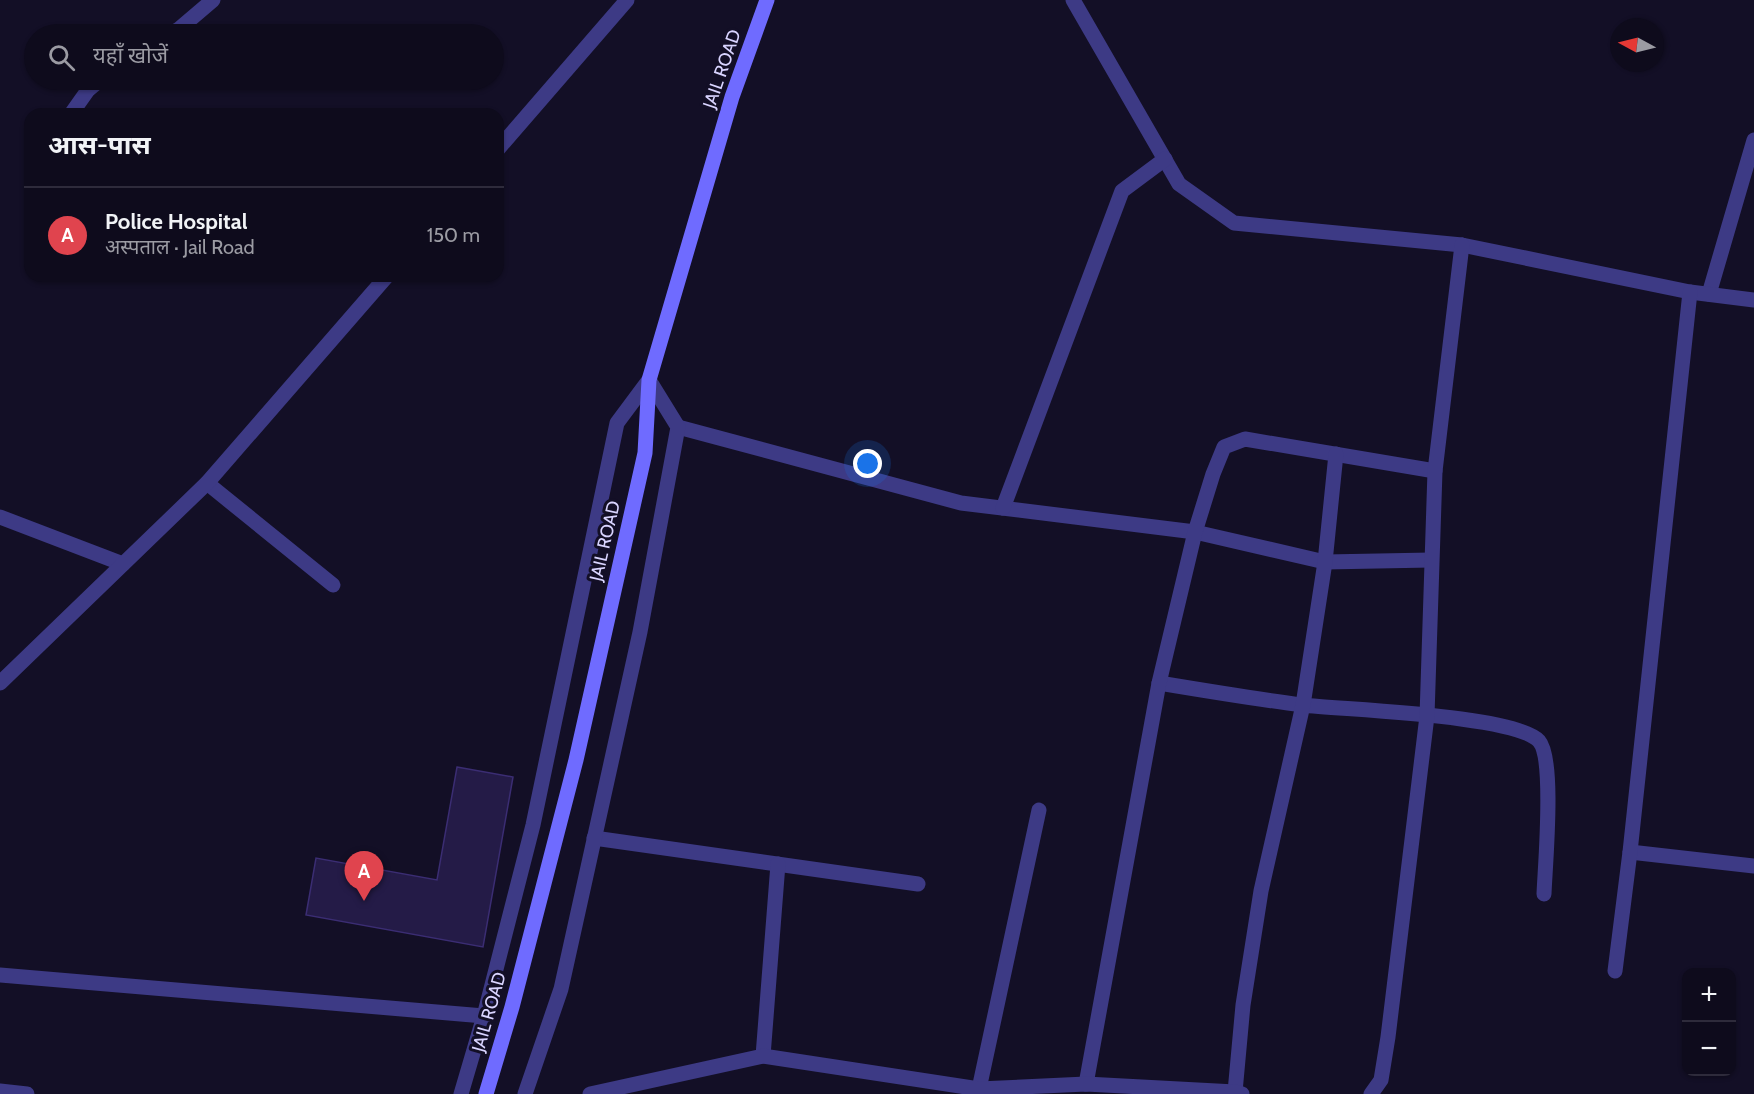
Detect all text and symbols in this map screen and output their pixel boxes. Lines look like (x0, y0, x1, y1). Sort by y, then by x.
north arrow (1610, 18, 1664, 72)
search box (24, 24, 504, 90)
street label: JAIL ROAD (698, 27, 746, 112)
icon: search (45, 41, 78, 74)
text: यहाँ खोजें (93, 42, 168, 69)
text: आस-पास (48, 129, 151, 161)
text: Police Hospital (105, 208, 247, 235)
text: A (61, 223, 74, 247)
text: 150 m (427, 223, 480, 247)
text: अस्पताल · Jail Road (105, 235, 255, 259)
your location (853, 449, 882, 478)
street label: JAIL ROAD (585, 499, 625, 584)
pin: A (344, 852, 384, 901)
map controls (1682, 968, 1736, 1076)
button: + (1682, 968, 1736, 1022)
street label: JAIL ROAD (467, 970, 511, 1055)
button: − (1682, 1022, 1736, 1076)

